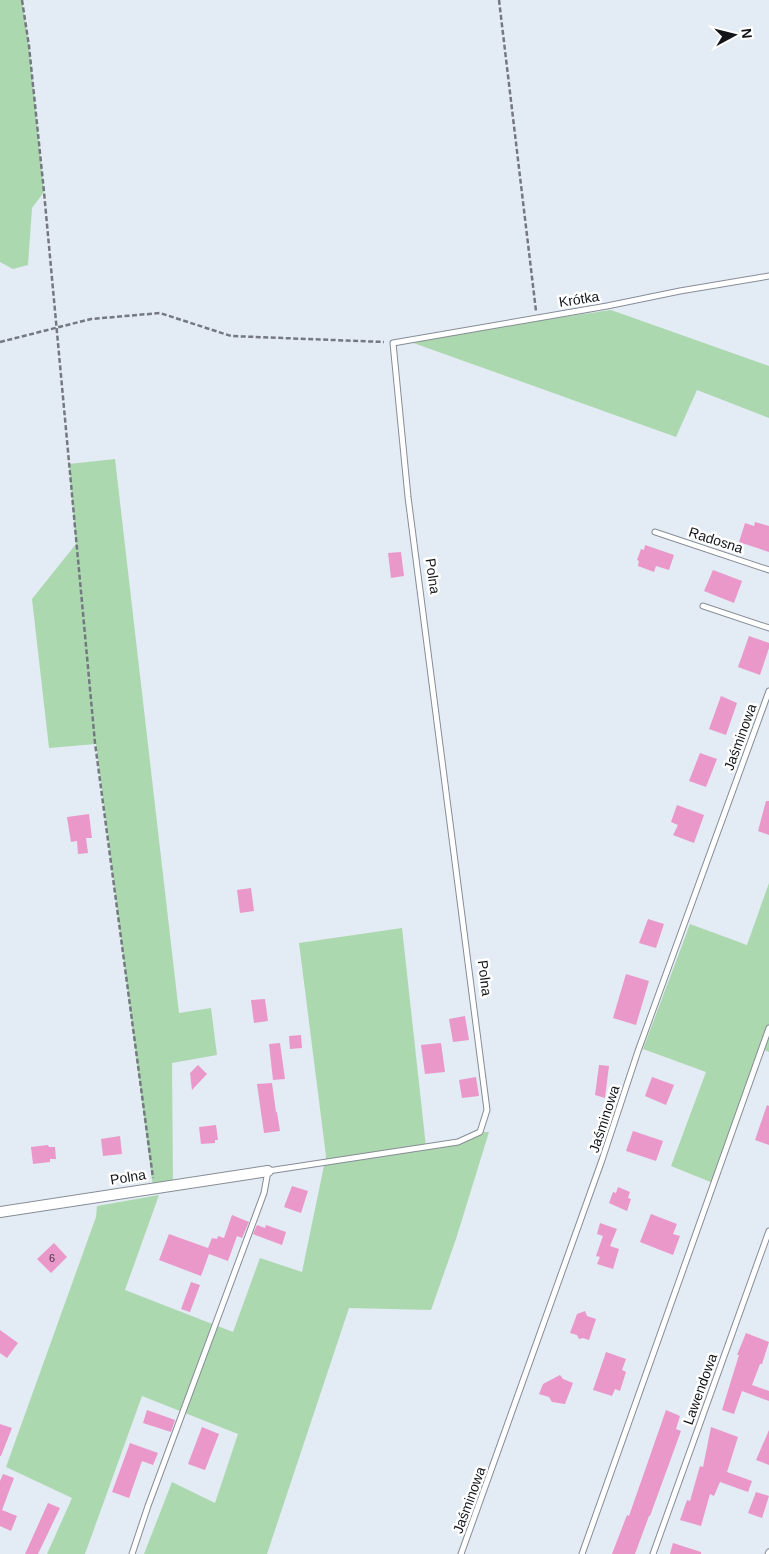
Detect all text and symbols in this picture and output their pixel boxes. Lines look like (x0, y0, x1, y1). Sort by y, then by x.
north arrow (709, 10, 759, 60)
text: N (738, 27, 755, 39)
street label: Krótka (558, 288, 600, 310)
street label: Radosna (687, 524, 745, 556)
street label: Polna (423, 557, 443, 595)
street label: Jaśminowa (721, 701, 760, 773)
street label: Polna (475, 959, 495, 997)
street label: Jaśminowa (586, 1083, 622, 1155)
street label: Polna (109, 1166, 147, 1188)
house number: 6 (49, 1252, 55, 1264)
street label: Lawendowa (680, 1351, 720, 1427)
street label: Jaśminowa (450, 1464, 489, 1536)

